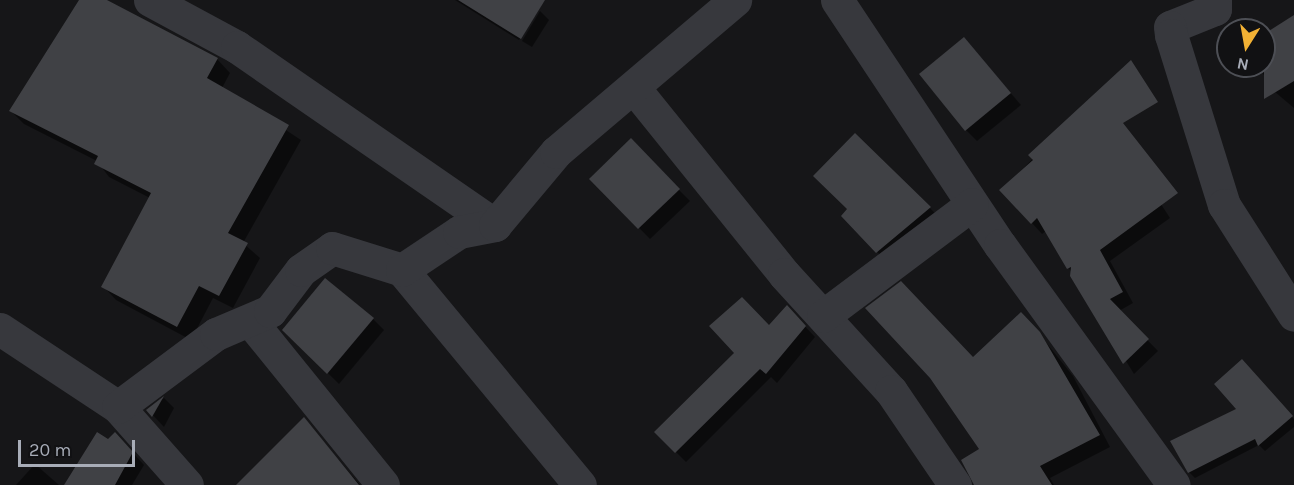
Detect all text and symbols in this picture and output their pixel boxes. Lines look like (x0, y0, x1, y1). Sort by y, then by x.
north arrow (1216, 18, 1276, 78)
text: N (1235, 54, 1250, 75)
scale bar (21, 428, 138, 466)
text: 20 m (29, 439, 71, 461)

